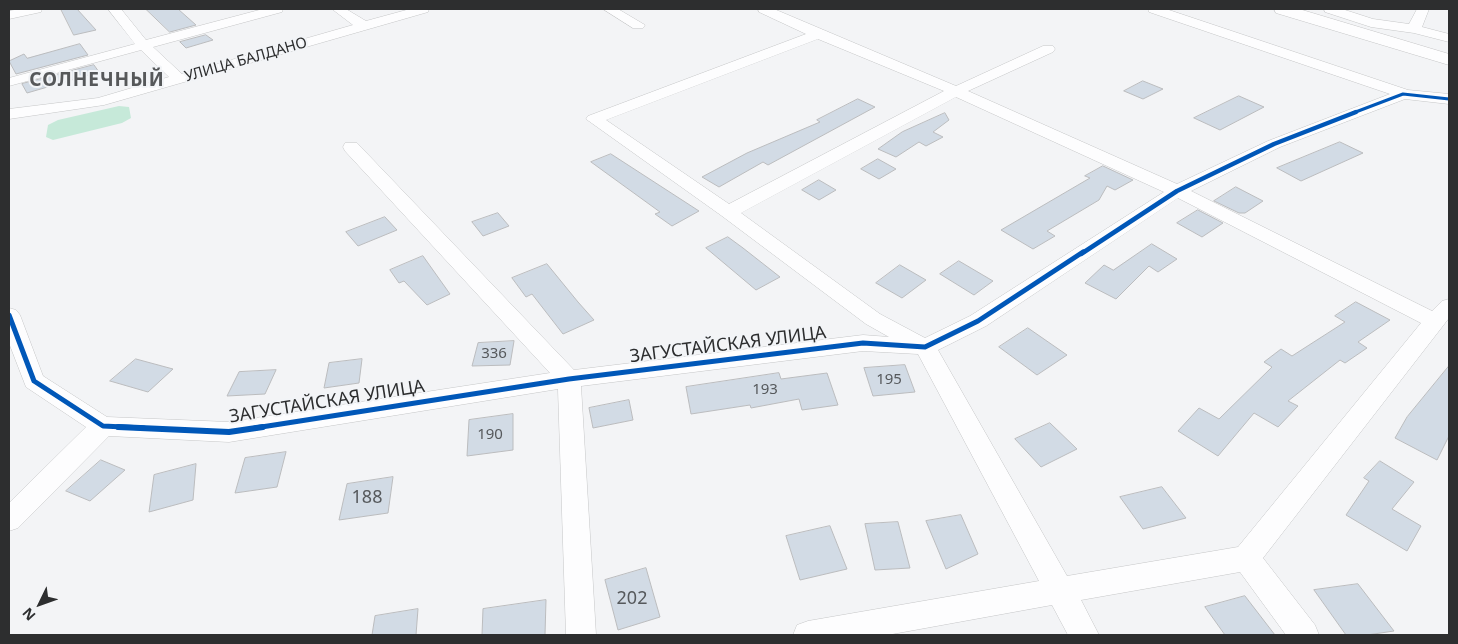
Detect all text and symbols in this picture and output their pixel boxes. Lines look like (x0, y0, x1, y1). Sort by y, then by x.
street label: УЛИЦА БАЛДАНО (183, 34, 309, 86)
district label: СОЛНЕЧНЫЙ (28, 70, 166, 92)
street label: ЗАГУСТАЙСКАЯ УЛИЦА (629, 322, 827, 368)
house number: 336 (481, 345, 507, 363)
house number: 195 (876, 371, 902, 389)
street label: ЗАГУСТАЙСКАЯ УЛИЦА (228, 376, 426, 428)
house number: 193 (752, 381, 778, 399)
house number: 190 (477, 426, 503, 444)
house number: 188 (352, 487, 382, 509)
north arrow (15, 579, 65, 629)
house number: 202 (617, 588, 647, 610)
text: N (18, 604, 39, 625)

